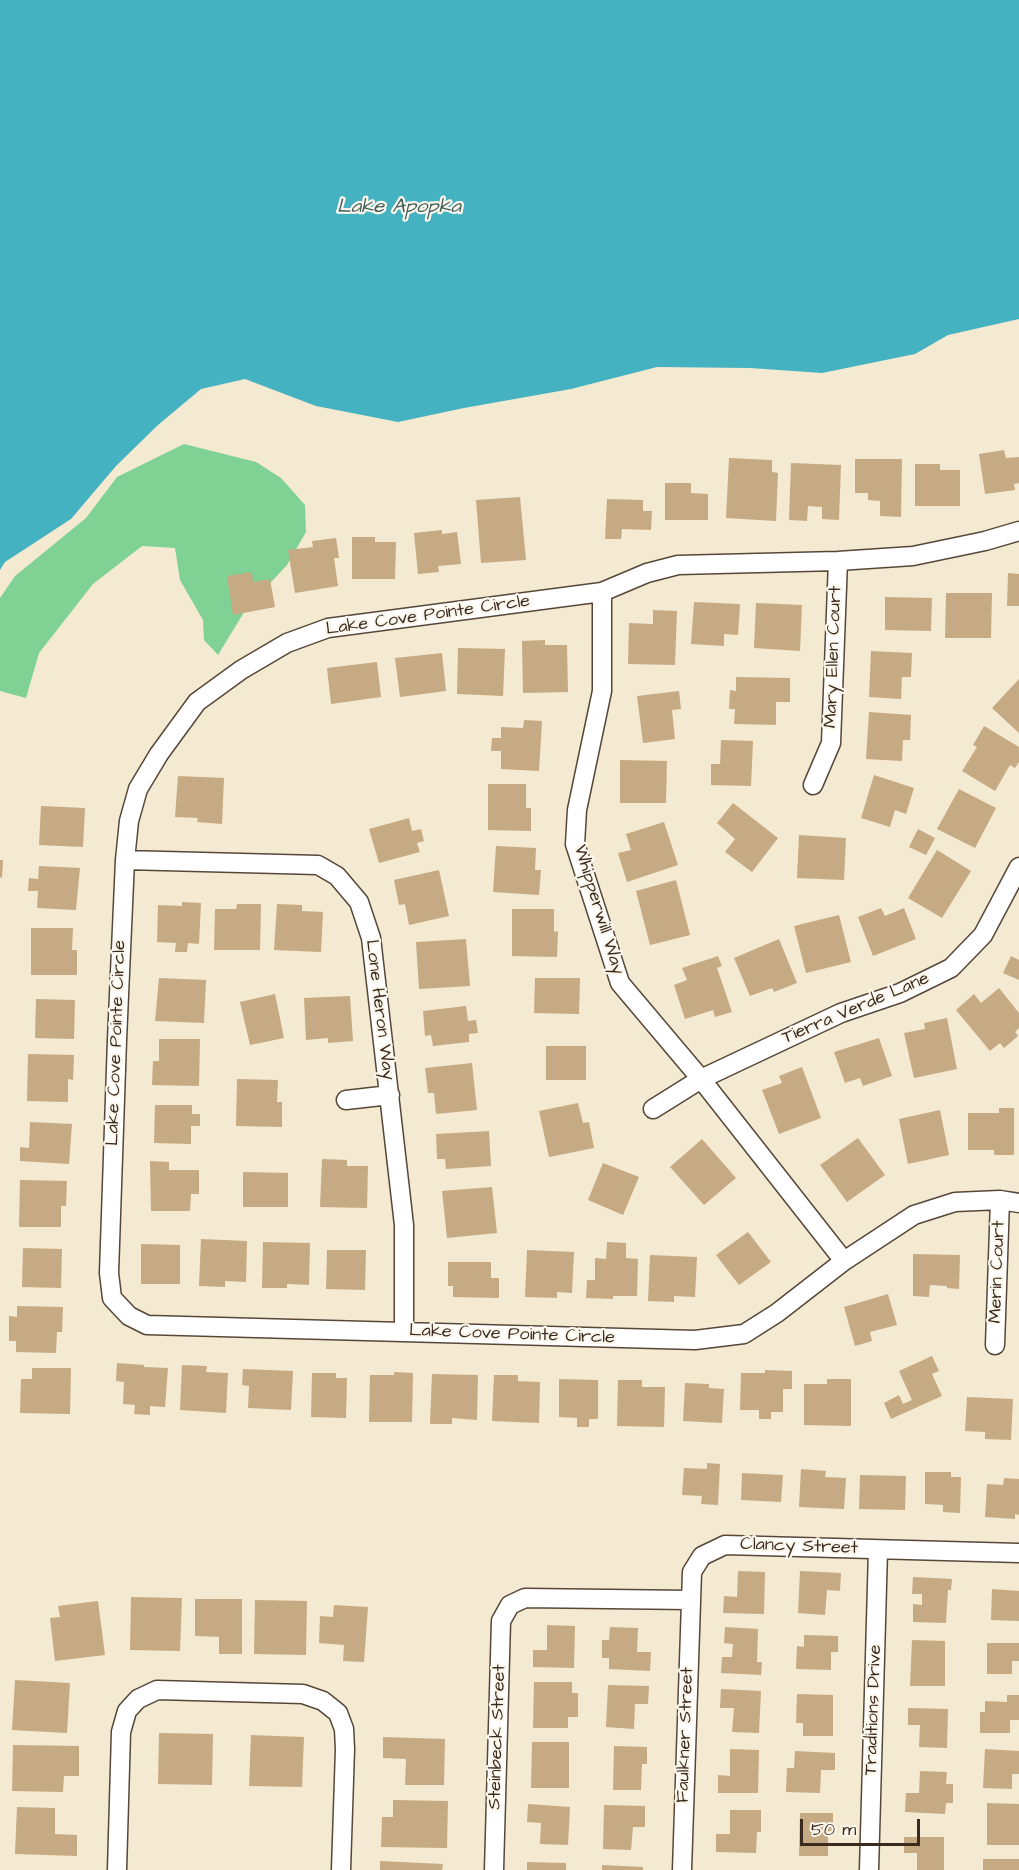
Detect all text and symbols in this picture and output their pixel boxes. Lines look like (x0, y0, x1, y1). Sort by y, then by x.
water label: Lake Apopka (337, 196, 461, 220)
street label: Mary Ellen Court (821, 585, 847, 729)
street label: Lake Cove Pointe Circle (325, 591, 531, 641)
street label: Whipperwill Way (568, 843, 628, 977)
street label: Lone Heron Way (360, 939, 398, 1081)
street label: Lake Cove Pointe Circle (103, 940, 131, 1146)
street label: Tierra Verde Lane (779, 968, 933, 1050)
street label: Merin Court (985, 1220, 1011, 1324)
street label: Lake Cove Pointe Circle (409, 1321, 615, 1349)
street label: Clancy Street (740, 1534, 858, 1560)
street label: Traditions Drive (861, 1644, 887, 1776)
street label: Steinbeck Street (485, 1664, 511, 1810)
street label: Faulkner Street (673, 1667, 699, 1803)
scale bar (803, 1807, 923, 1845)
text: 50 m (811, 1817, 856, 1842)

